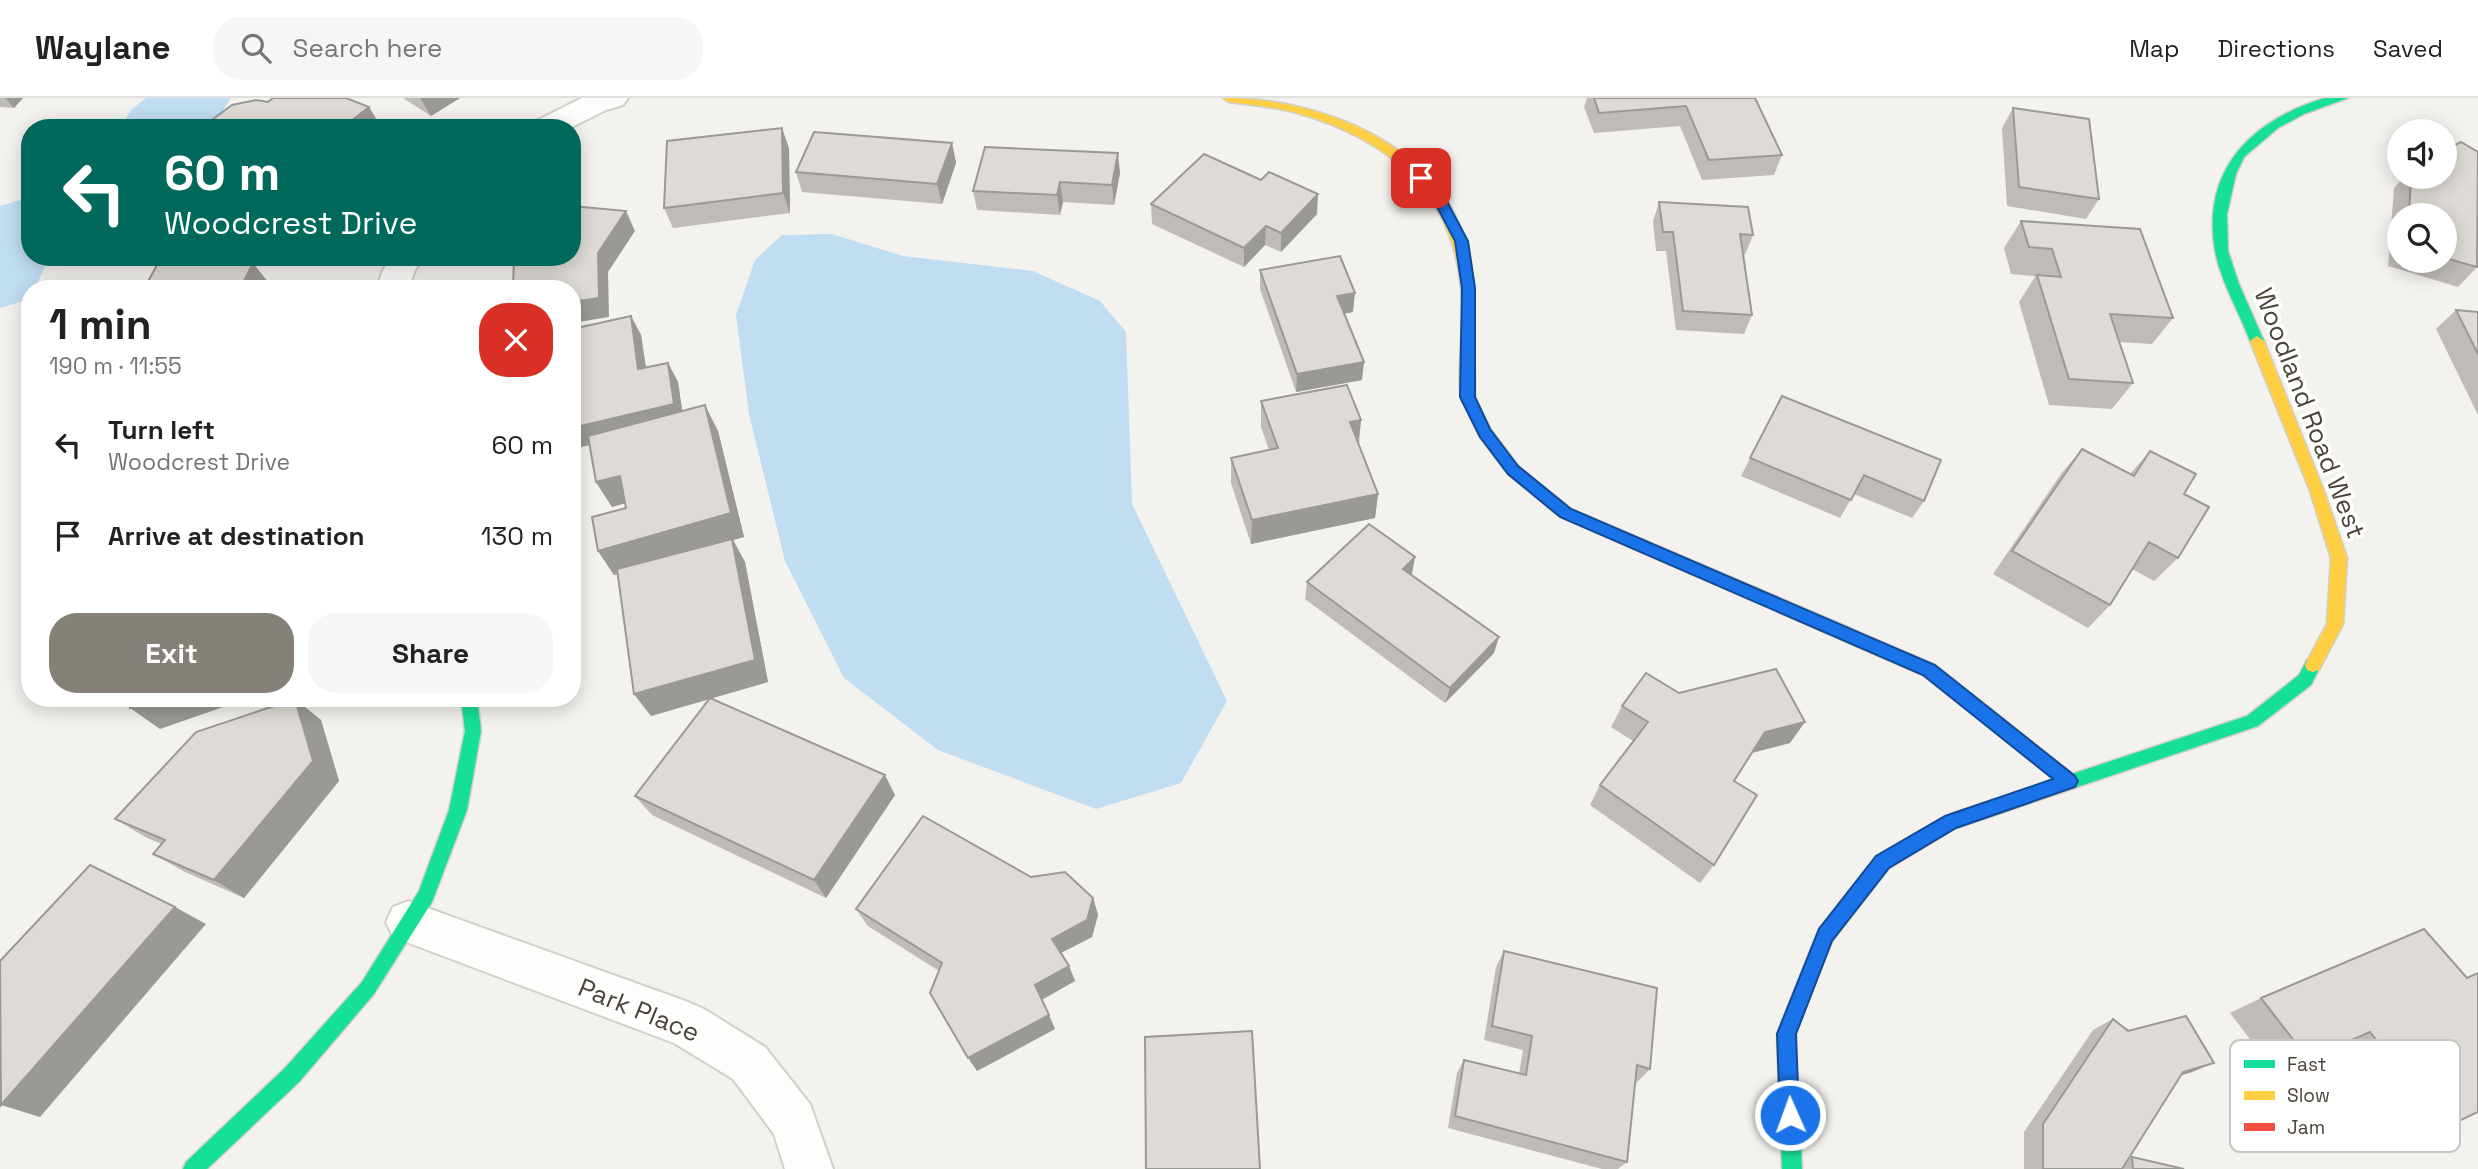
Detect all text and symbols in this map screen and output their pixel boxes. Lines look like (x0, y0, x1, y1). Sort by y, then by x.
search box (213, 17, 703, 80)
text: Waylane (35, 27, 171, 69)
icon: search (237, 29, 275, 67)
text: Search here (293, 31, 442, 65)
text: Map (2129, 33, 2179, 64)
text: Directions (2217, 33, 2335, 64)
text: Saved (2373, 33, 2443, 64)
map controls (2387, 119, 2457, 273)
button: sound (2387, 119, 2457, 189)
text: 60 m (164, 142, 280, 204)
icon: left (49, 147, 140, 238)
pin (1391, 148, 1451, 208)
icon: arrive (1402, 159, 1440, 197)
text: Woodcrest Drive (164, 203, 417, 243)
button: search (2387, 203, 2457, 273)
street label: Woodland Road West (2247, 283, 2373, 543)
text: 1 min (49, 298, 152, 351)
button: close (479, 303, 553, 377)
text: 190 m · 11:55 (49, 351, 182, 381)
text: Turn left (108, 413, 215, 447)
icon: left (49, 426, 87, 464)
text: 60 m (491, 428, 553, 462)
text: Woodcrest Drive (108, 447, 290, 477)
icon: arrive (49, 517, 87, 555)
text: Arrive at destination (108, 519, 365, 553)
text: 130 m (481, 519, 553, 553)
button: Exit (49, 613, 294, 693)
button: Share (308, 613, 553, 693)
street label: Park Place (573, 970, 705, 1050)
legend (2230, 1040, 2460, 1152)
text: Fast (2287, 1052, 2327, 1077)
position arrow (1753, 1078, 1827, 1152)
text: Slow (2287, 1083, 2330, 1108)
text: Jam (2287, 1115, 2325, 1140)

